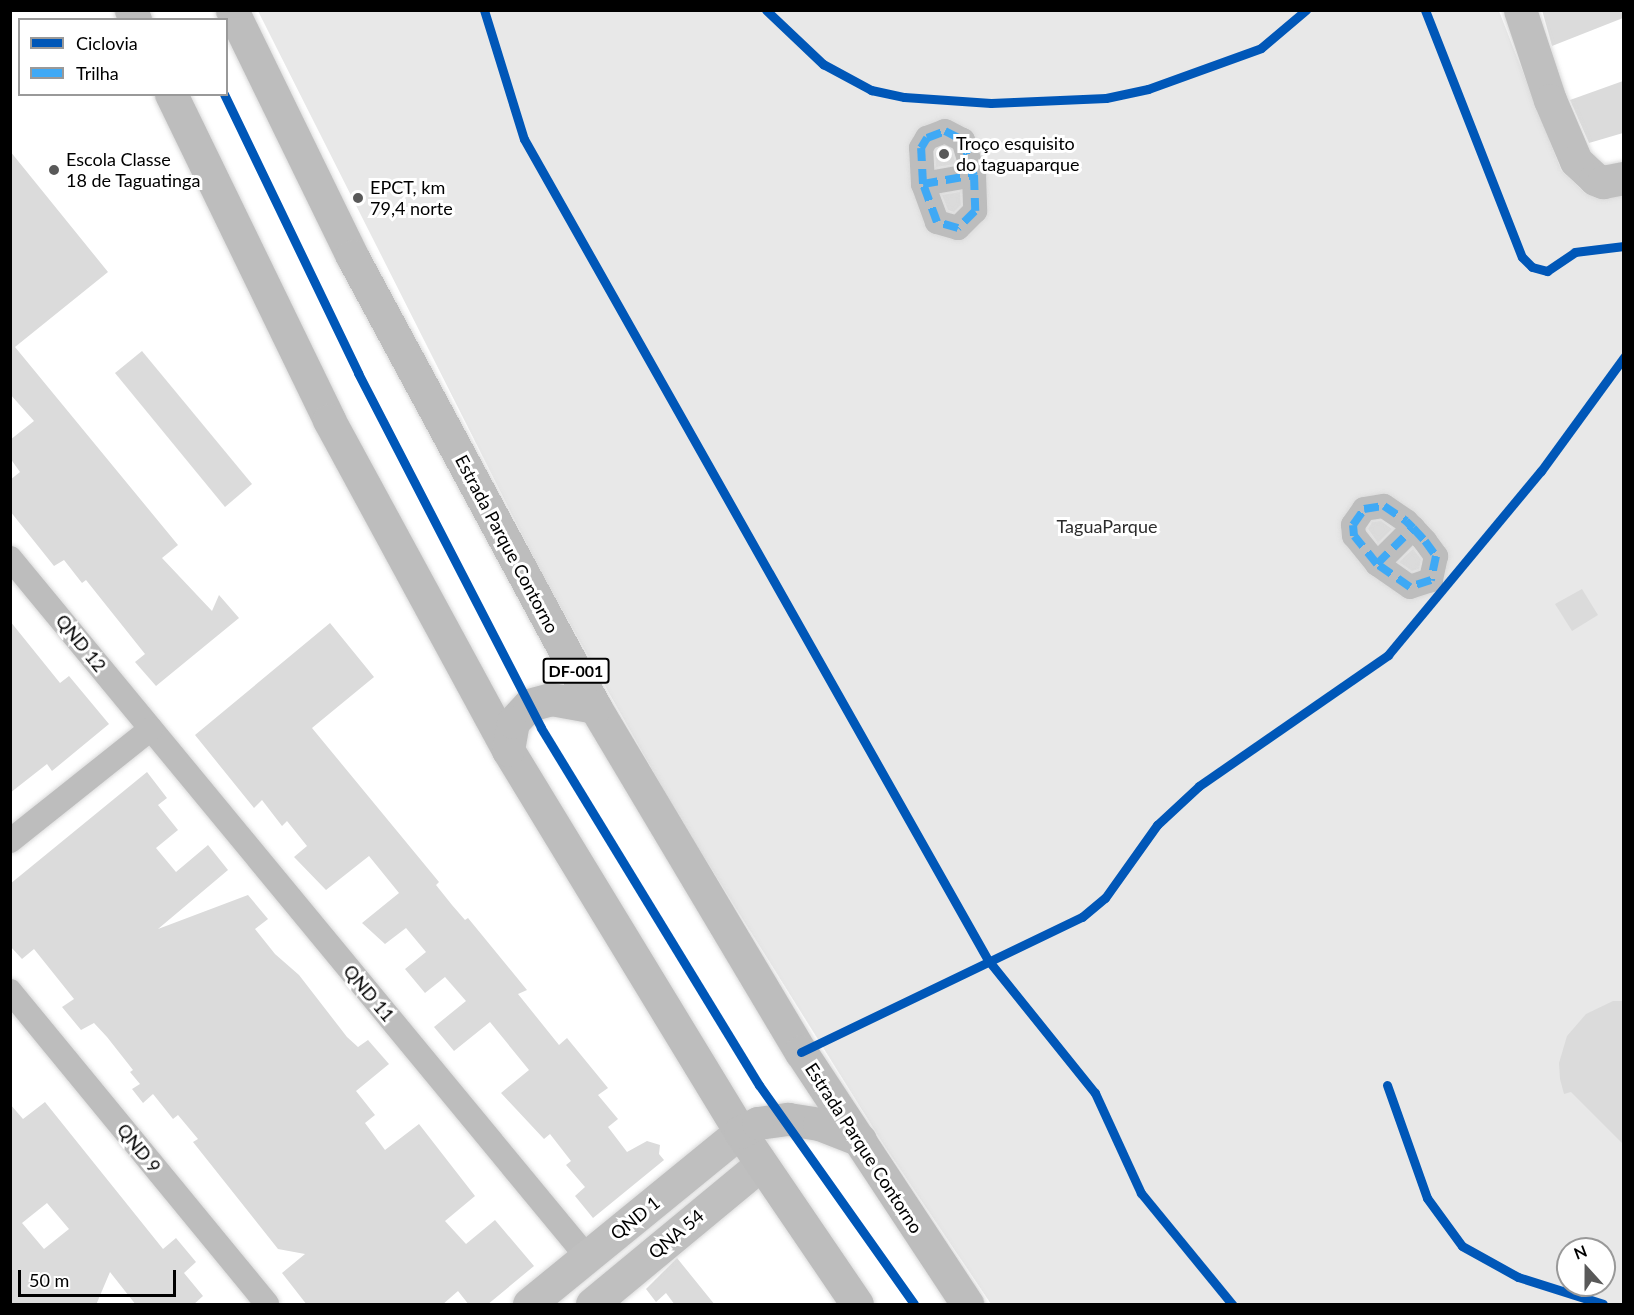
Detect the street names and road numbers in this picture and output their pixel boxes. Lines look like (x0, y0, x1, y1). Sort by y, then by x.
street label: Estrada Parque Contorno (451, 451, 563, 637)
street label: QND 12 (51, 610, 111, 676)
road number: DF-001 (542, 658, 610, 684)
street label: QND 11 (339, 960, 399, 1026)
street label: Estrada Parque Contorno (801, 1059, 927, 1237)
street label: QND 9 (113, 1119, 165, 1177)
street label: QND 1 (606, 1192, 664, 1244)
street label: QNA 54 (644, 1205, 708, 1263)

